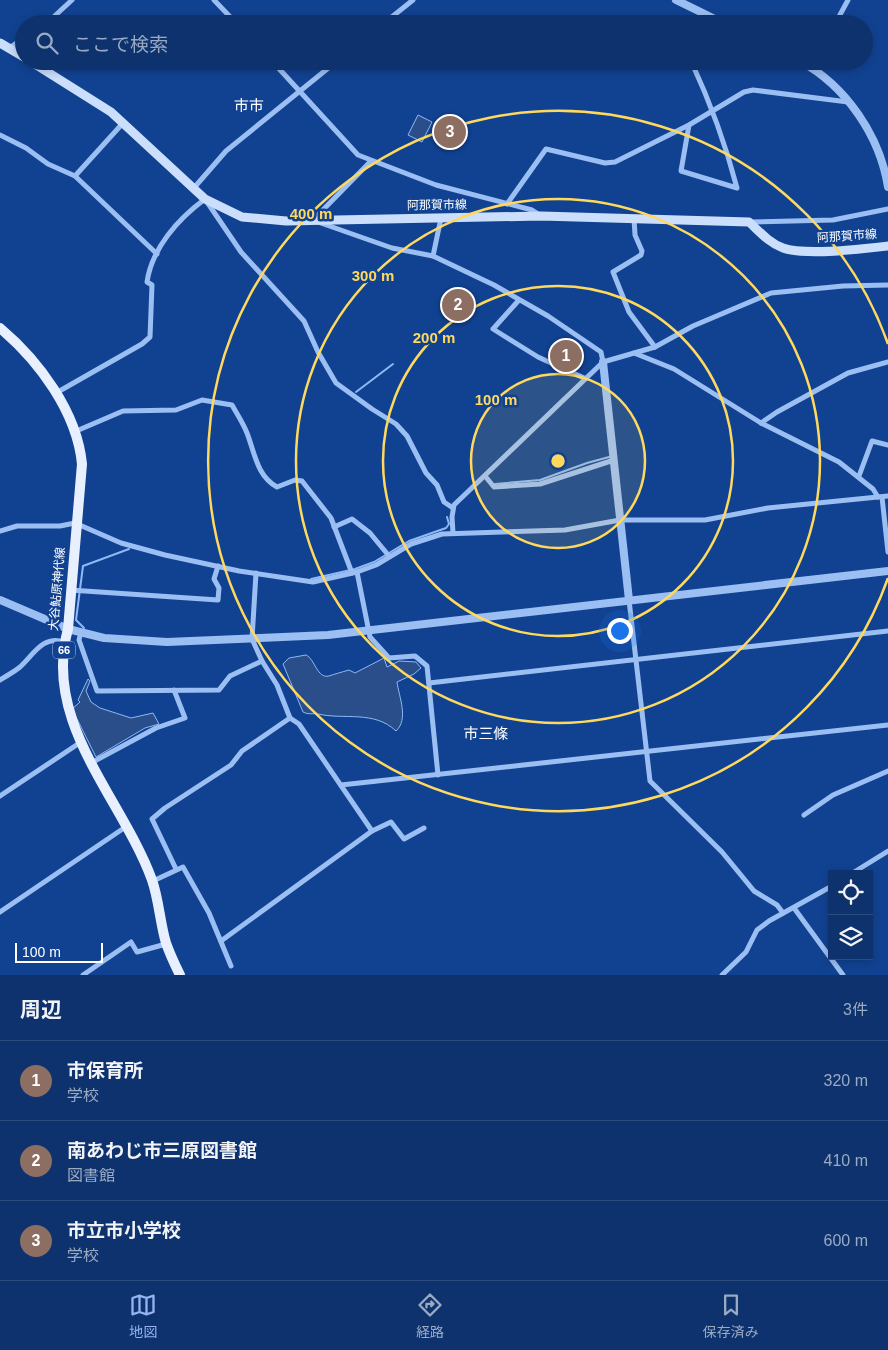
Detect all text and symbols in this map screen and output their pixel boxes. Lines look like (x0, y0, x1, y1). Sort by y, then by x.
search box (15, 15, 873, 70)
icon: search (33, 29, 61, 57)
text: ここで検索 (73, 34, 168, 55)
district label: 市市 (234, 97, 264, 114)
pin: 3 (434, 113, 466, 151)
street label: 阿那賀市線 (407, 197, 467, 213)
text: 400 m (290, 205, 332, 222)
street label: 阿那賀市線 (817, 227, 877, 245)
text: 300 m (352, 267, 394, 284)
pin: 2 (442, 286, 474, 324)
text: 200 m (413, 329, 455, 346)
pin: 1 (550, 337, 582, 375)
text: 100 m (475, 391, 517, 408)
centre of rings (549, 452, 567, 470)
street label: 大谷鮎原神代線 (46, 547, 68, 631)
your location (607, 618, 633, 644)
road number: 66 (53, 642, 75, 658)
district label: 市三條 (463, 725, 509, 742)
map controls (828, 870, 873, 960)
button: locate (828, 870, 873, 915)
button: layers (828, 915, 873, 960)
scale bar (15, 940, 102, 963)
text: 100 m (22, 944, 61, 960)
text: 周辺 (20, 998, 62, 1021)
text: 3件 (843, 1001, 868, 1018)
text: 市保育所 (67, 1060, 143, 1081)
text: 1 (32, 1072, 40, 1089)
text: 320 m (824, 1072, 868, 1089)
text: 学校 (67, 1087, 99, 1104)
text: 南あわじ市三原図書館 (67, 1140, 257, 1161)
text: 2 (32, 1152, 40, 1169)
text: 410 m (824, 1152, 868, 1169)
text: 図書館 (67, 1167, 115, 1184)
text: 市立市小学校 (67, 1220, 181, 1241)
text: 3 (32, 1232, 40, 1249)
text: 600 m (824, 1232, 868, 1249)
text: 学校 (67, 1247, 99, 1264)
tab: 地図 (129, 1291, 157, 1341)
tab: 経路 (416, 1291, 444, 1341)
tab: 保存済み (703, 1291, 759, 1341)

